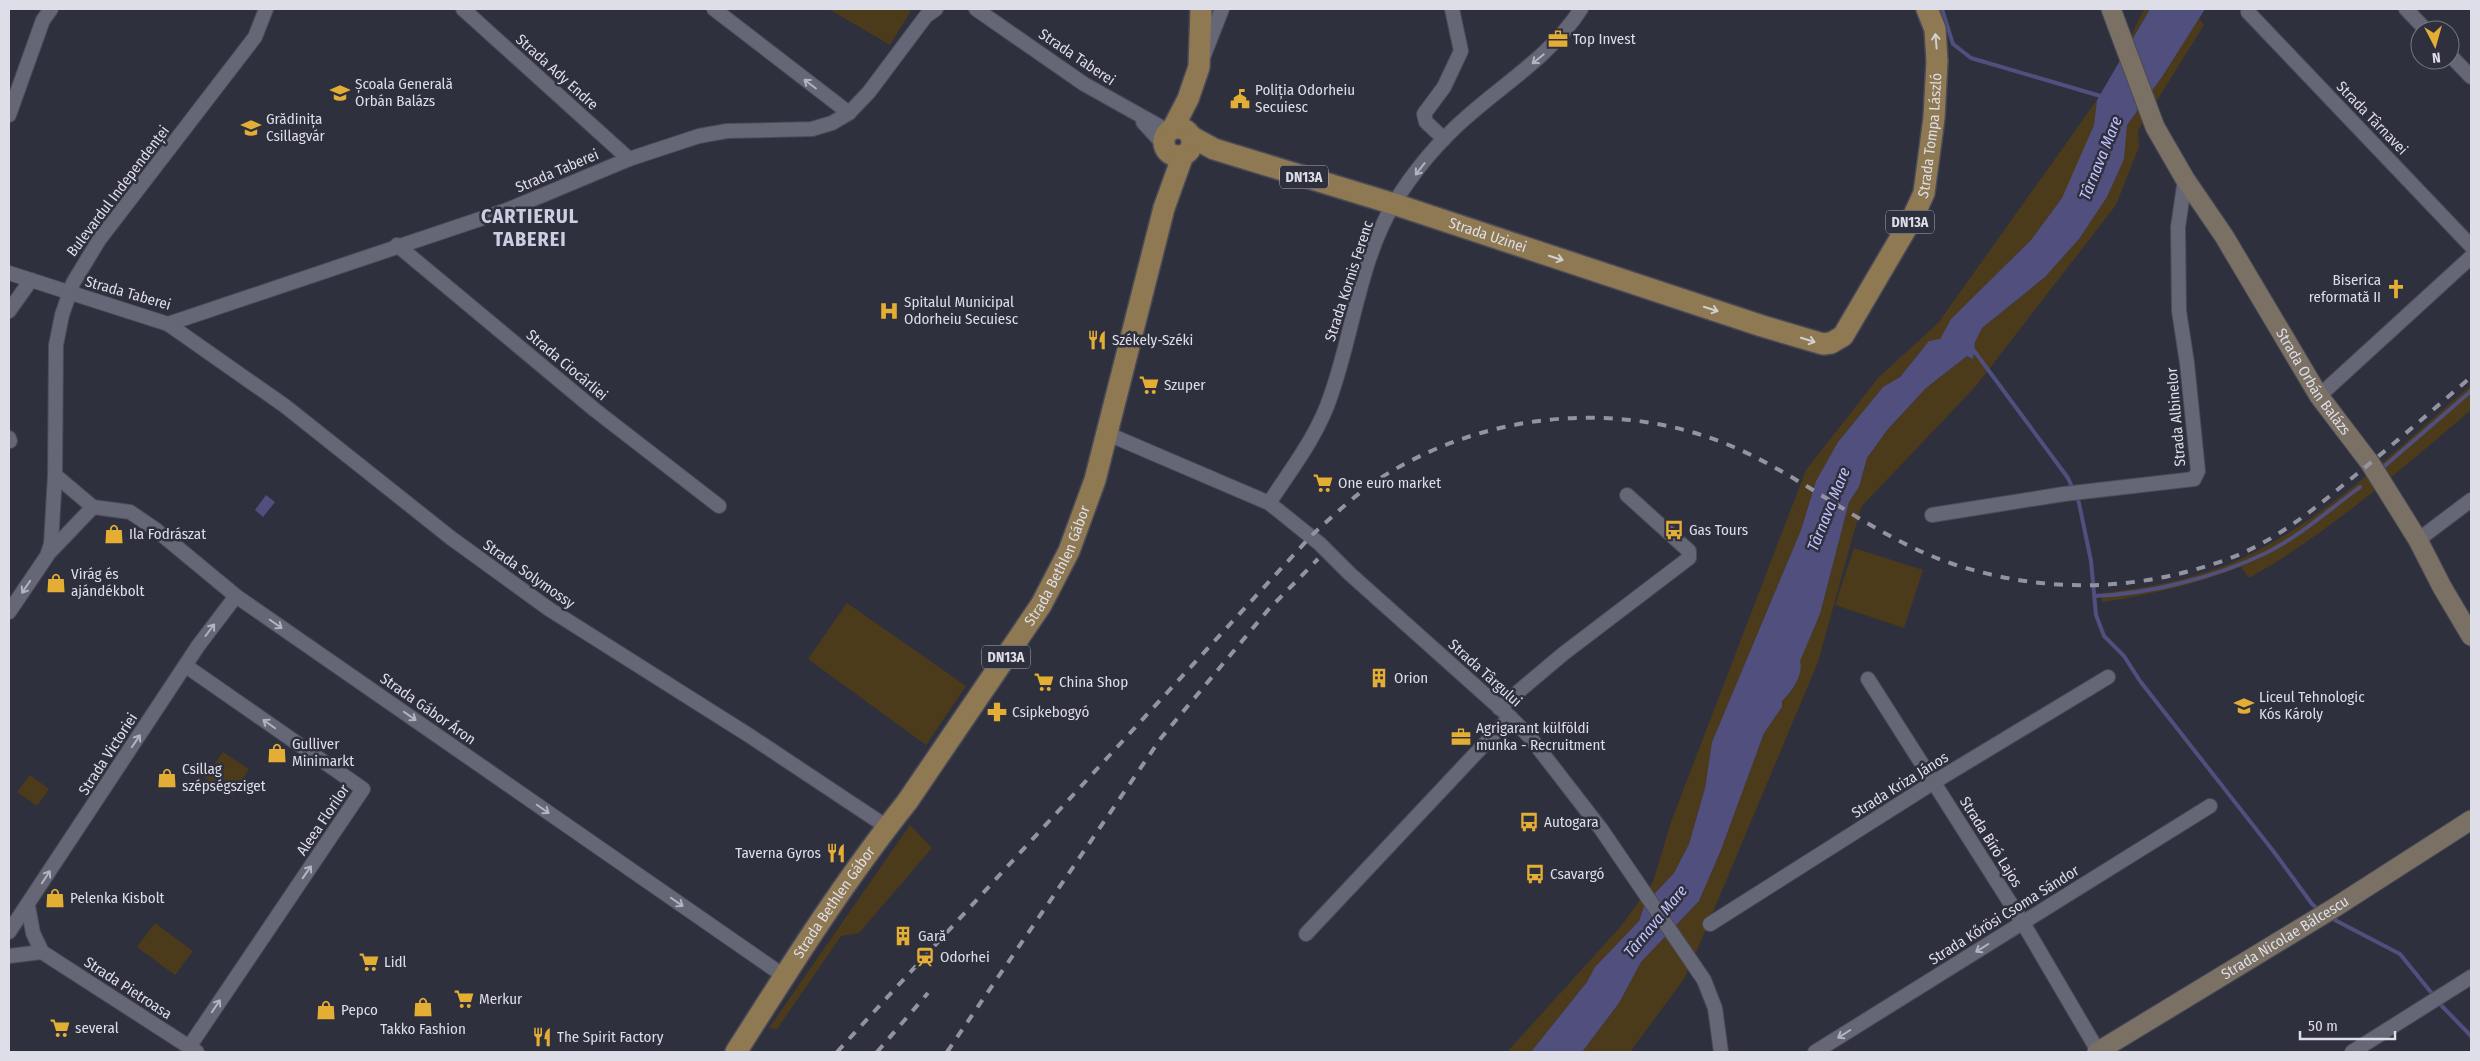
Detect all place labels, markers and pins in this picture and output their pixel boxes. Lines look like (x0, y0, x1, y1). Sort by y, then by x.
office icon: Top Invest (1547, 28, 1569, 50)
place label: Top Invest (1573, 30, 1636, 48)
place label: Școala Generală Orbán Balázs (355, 75, 453, 110)
place label: Poliția Odorheiu Secuiesc (1255, 81, 1355, 116)
school or university icon: Școala Generală Orbán Balázs (329, 82, 351, 104)
public building icon: Poliția Odorheiu Secuiesc (1229, 88, 1251, 110)
place label: Grădinița Csillagvár (266, 110, 326, 145)
school or university icon: Grădinița Csillagvár (240, 117, 262, 139)
place label: Biserica reformată II (2309, 271, 2381, 306)
church icon: Biserica reformată II (2385, 278, 2407, 300)
place label: Spitalul Municipal Odorheiu Secuiesc (904, 293, 1019, 328)
hospital icon: Spitalul Municipal Odorheiu Secuiesc (878, 300, 900, 322)
restaurant icon: Székely-Széki (1086, 329, 1108, 351)
place label: Székely-Széki (1112, 331, 1193, 349)
supermarket icon: Szuper (1138, 374, 1160, 396)
place label: Szuper (1164, 376, 1206, 394)
supermarket icon: One euro market (1312, 472, 1334, 494)
place label: One euro market (1338, 474, 1441, 492)
bus stop icon: Gas Tours (1663, 519, 1685, 541)
place label: Gas Tours (1689, 521, 1748, 539)
shop icon: Ila Fodrászat (103, 523, 125, 545)
place label: Ila Fodrászat (129, 525, 206, 543)
place label: Virág és ajándékbolt (71, 565, 145, 600)
shop icon: Virág és ajándékbolt (45, 572, 67, 594)
building icon: Orion (1368, 667, 1390, 689)
place label: Orion (1394, 669, 1428, 687)
supermarket icon: China Shop (1033, 671, 1055, 693)
place label: China Shop (1059, 673, 1128, 691)
place label: Liceul Tehnologic Kós Károly (2259, 688, 2365, 723)
school or university icon: Liceul Tehnologic Kós Károly (2233, 695, 2255, 717)
pharmacy icon: Csipkebogyó (986, 701, 1008, 723)
place label: Csipkebogyó (1012, 703, 1089, 721)
place label: Agrigarant külföldi munka - Recruitment (1476, 719, 1605, 754)
office icon: Agrigarant külföldi munka - Recruitment (1450, 726, 1472, 748)
place label: Gulliver Minimarkt (292, 735, 354, 770)
shop icon: Gulliver Minimarkt (266, 742, 288, 764)
place label: Csillag szépségsziget (182, 760, 266, 795)
shop icon: Csillag szépségsziget (156, 767, 178, 789)
bus stop icon: Autogara (1518, 811, 1540, 833)
place label: Autogara (1544, 813, 1599, 831)
restaurant icon: Taverna Gyros (825, 842, 847, 864)
place label: Taverna Gyros (735, 844, 821, 862)
bus stop icon: Csavargó (1524, 863, 1546, 885)
place label: Csavargó (1550, 865, 1605, 883)
shop icon: Pelenka Kisbolt (44, 887, 66, 909)
place label: Pelenka Kisbolt (70, 889, 165, 907)
building icon: Gară (892, 925, 914, 947)
place label: Gară (918, 927, 946, 945)
station icon: Odorhei (914, 946, 936, 968)
place label: Odorhei (940, 948, 990, 966)
supermarket icon: Lidl (358, 951, 380, 973)
place label: Lidl (384, 953, 406, 971)
supermarket icon: Merkur (453, 988, 475, 1010)
place label: Merkur (479, 990, 523, 1008)
shop icon: Takko Fashion (412, 996, 434, 1018)
shop icon: Pepco (315, 999, 337, 1021)
place label: Pepco (341, 1001, 378, 1019)
supermarket icon: several (49, 1017, 71, 1039)
place label: several (75, 1019, 119, 1037)
place label: Takko Fashion (380, 1020, 466, 1038)
restaurant icon: The Spirit Factory (531, 1026, 553, 1048)
place label: The Spirit Factory (557, 1028, 664, 1046)

